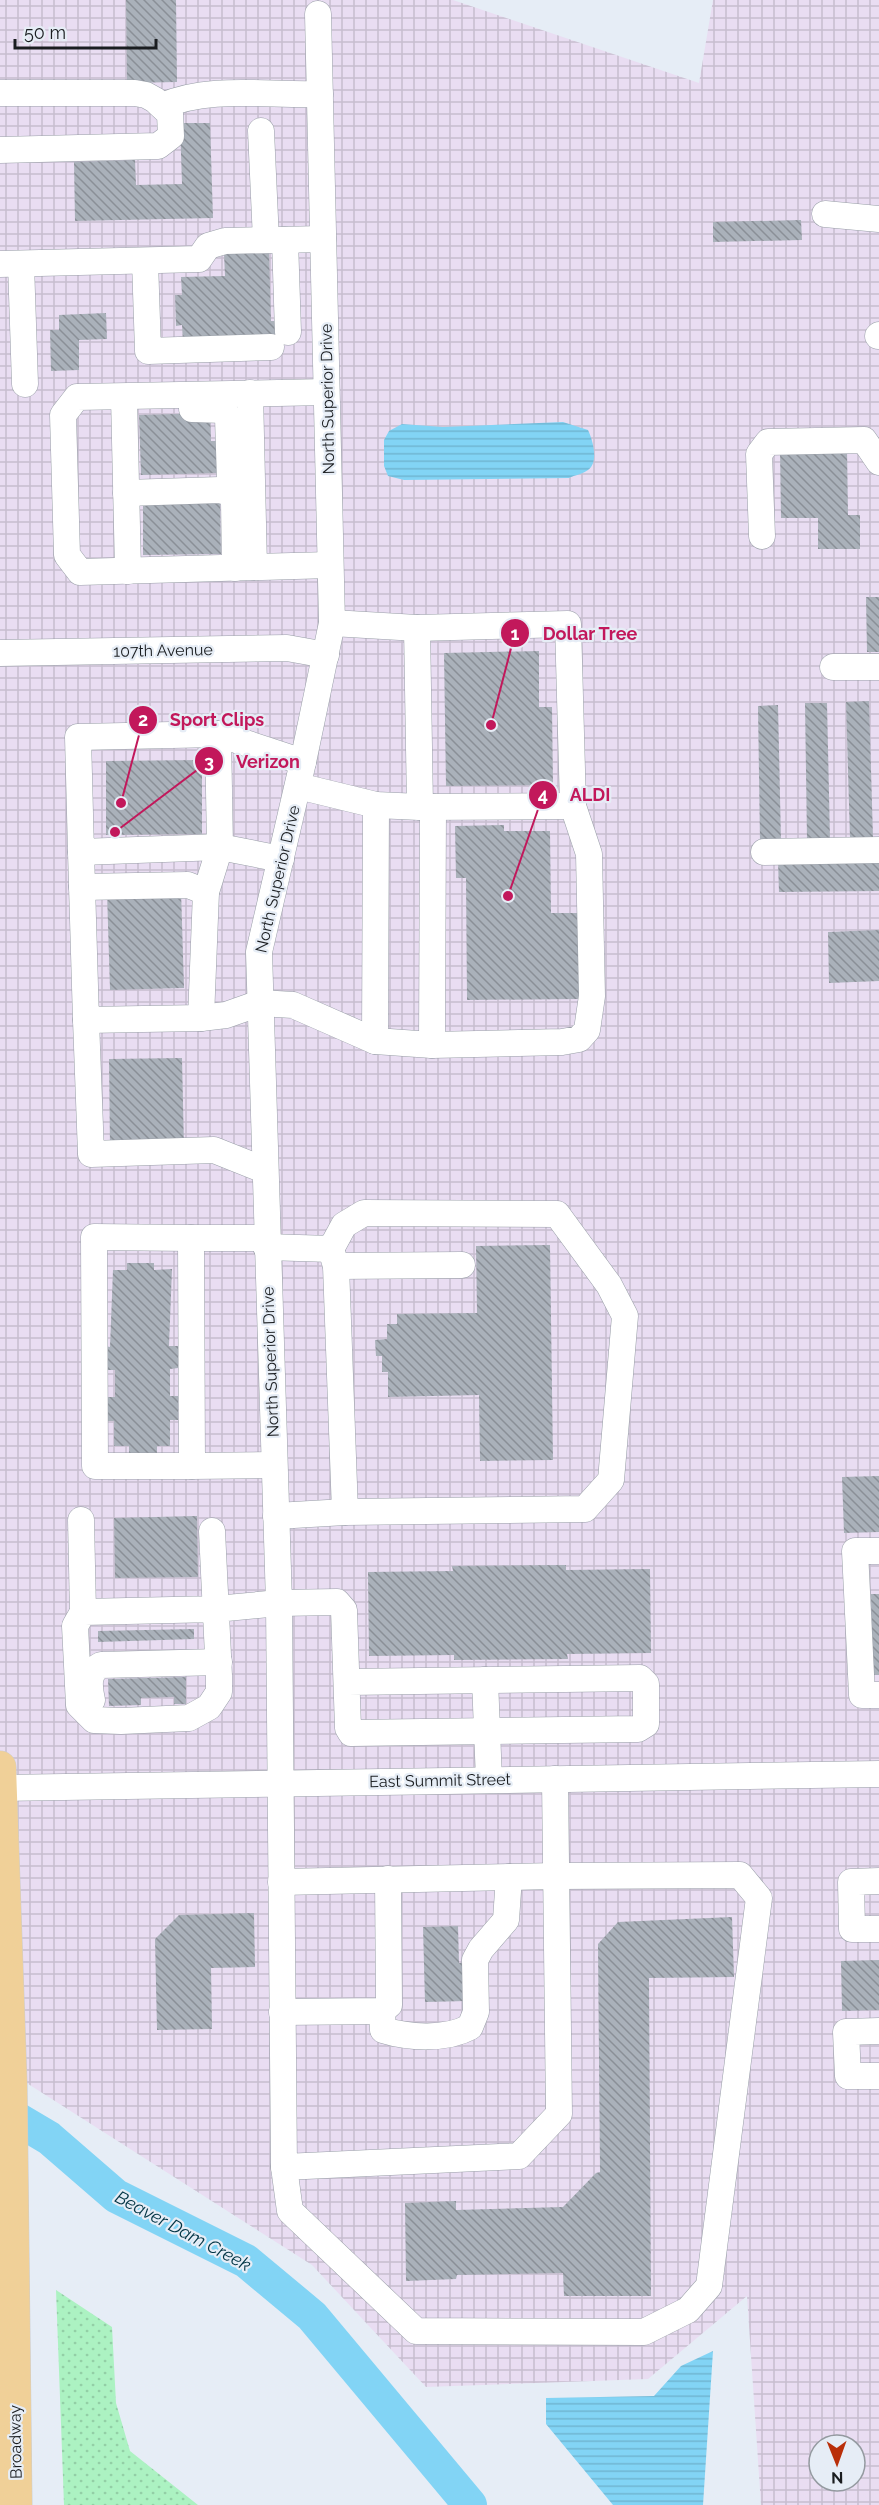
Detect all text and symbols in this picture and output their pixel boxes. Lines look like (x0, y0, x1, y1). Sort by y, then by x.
scale bar (15, 12, 156, 50)
text: 50 m (24, 22, 66, 43)
street label: North Superior Drive (317, 323, 338, 475)
callout: Dollar Tree (500, 615, 649, 651)
text: 1 (511, 623, 520, 644)
text: Dollar Tree (543, 623, 637, 644)
street label: 107th Avenue (113, 640, 213, 661)
callout: Sport Clips (128, 702, 276, 738)
text: 2 (138, 709, 148, 730)
text: Sport Clips (170, 709, 264, 730)
callout: Verizon (194, 743, 312, 779)
text: 3 (204, 751, 214, 772)
text: Verizon (236, 751, 300, 772)
callout: ALDI (528, 777, 622, 813)
text: 4 (538, 784, 548, 805)
text: ALDI (570, 784, 610, 805)
street label: North Superior Drive (251, 804, 304, 955)
street label: North Superior Drive (258, 1286, 283, 1438)
street label: East Summit Street (369, 1770, 512, 1791)
water label: Beaver Dam Creek (112, 2186, 255, 2275)
street label: Broadway (5, 2404, 26, 2479)
north arrow (807, 2433, 867, 2493)
text: N (831, 2468, 844, 2487)

